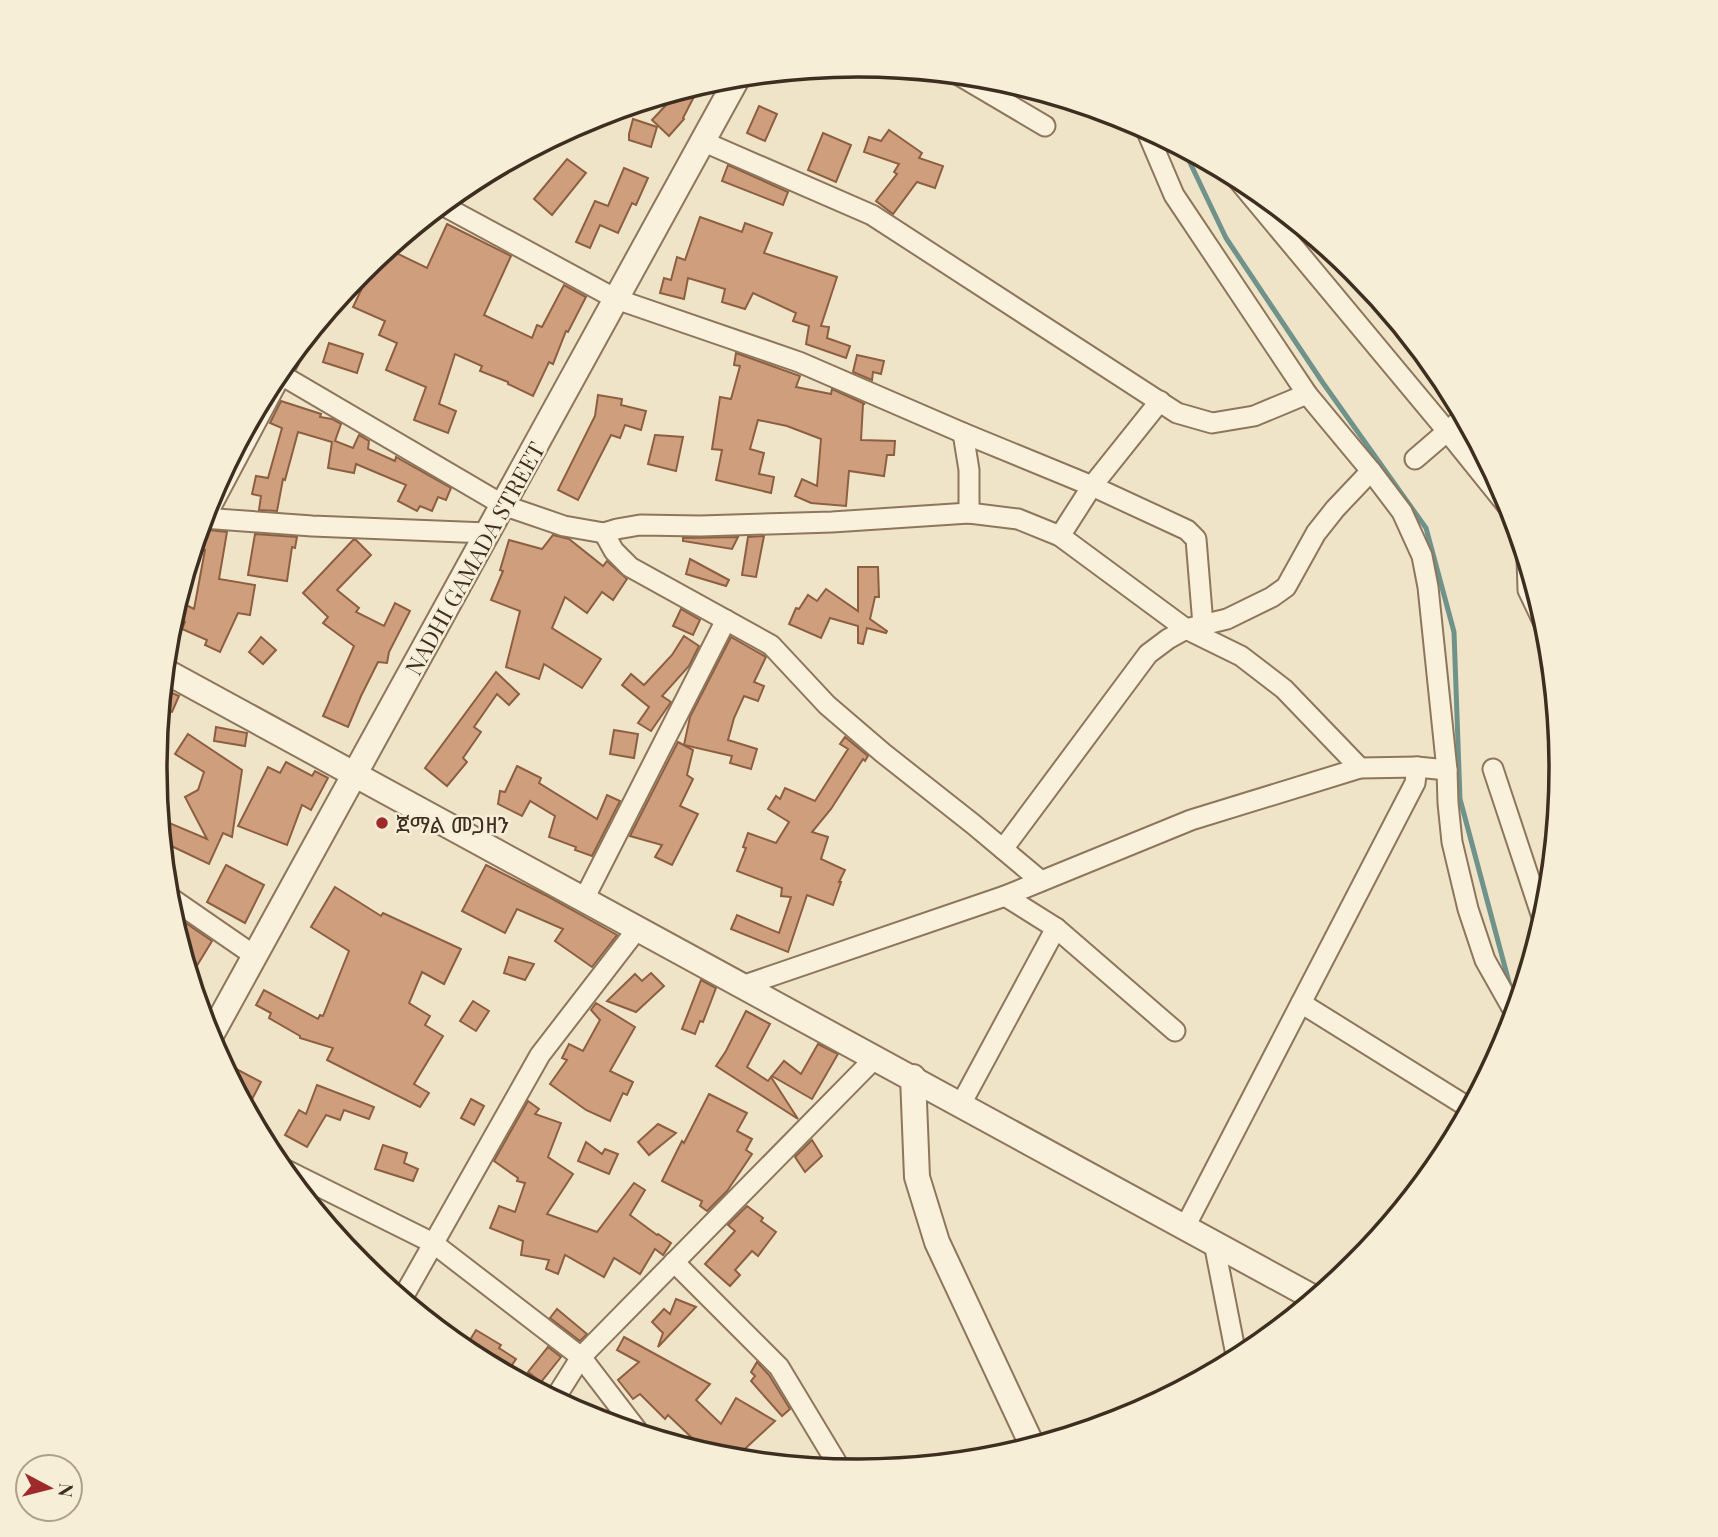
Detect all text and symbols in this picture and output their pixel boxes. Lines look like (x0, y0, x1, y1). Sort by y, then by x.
street label: NADHI GAMADA STREET (397, 436, 551, 680)
place label: ጀማል መጋዘን (396, 808, 509, 839)
marker: ጀማል መጋዘን (374, 815, 390, 831)
north arrow (14, 1453, 84, 1523)
text: N (53, 1482, 81, 1499)

